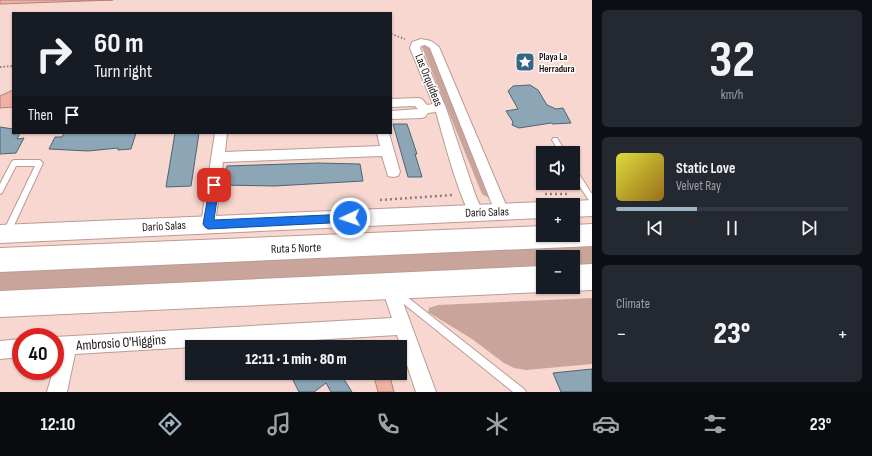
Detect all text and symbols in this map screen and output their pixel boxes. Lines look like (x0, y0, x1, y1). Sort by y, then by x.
text: 60 m (94, 27, 143, 60)
icon: right (28, 28, 80, 80)
text: 32 (709, 29, 755, 92)
place icon: Playa La Herradura (514, 51, 536, 73)
place label: Playa La Herradura (539, 51, 575, 75)
street label: Las Orquídeas (411, 52, 446, 109)
text: Turn right (94, 61, 152, 82)
text: km/h (721, 87, 743, 103)
icon: arrive (61, 104, 83, 126)
text: Then (28, 106, 53, 125)
map controls (536, 146, 580, 294)
button: sound (536, 146, 580, 190)
text: Static Love (676, 159, 735, 178)
pin (197, 168, 231, 202)
icon: arrive (203, 174, 225, 196)
text: Velvet Ray (676, 178, 721, 194)
position arrow (329, 197, 371, 239)
button: + (536, 198, 580, 242)
street label: Darío Salas (465, 204, 509, 221)
icon: previous (644, 217, 666, 239)
icon: pause (721, 217, 743, 239)
icon: next (798, 217, 820, 239)
street label: Darío Salas (142, 218, 186, 235)
street label: Ruta 5 Norte (271, 240, 322, 257)
button: − (536, 250, 580, 294)
text: Climate (616, 296, 650, 312)
text: 23° (714, 316, 750, 352)
text: − (616, 321, 627, 348)
text: + (837, 321, 848, 348)
speed limit sign: 40 (12, 328, 64, 380)
street label: Ambrosio O'Higgins (75, 331, 166, 354)
text: 12:11 · 1 min · 80 m (245, 350, 347, 369)
icon: directions (156, 410, 184, 438)
icon: music (265, 410, 293, 438)
icon: phone (374, 410, 402, 438)
icon: climate (483, 410, 511, 438)
icon: car (592, 410, 620, 438)
icon: filters (701, 410, 729, 438)
text: 12:10 (40, 414, 75, 435)
text: 23° (810, 414, 831, 435)

